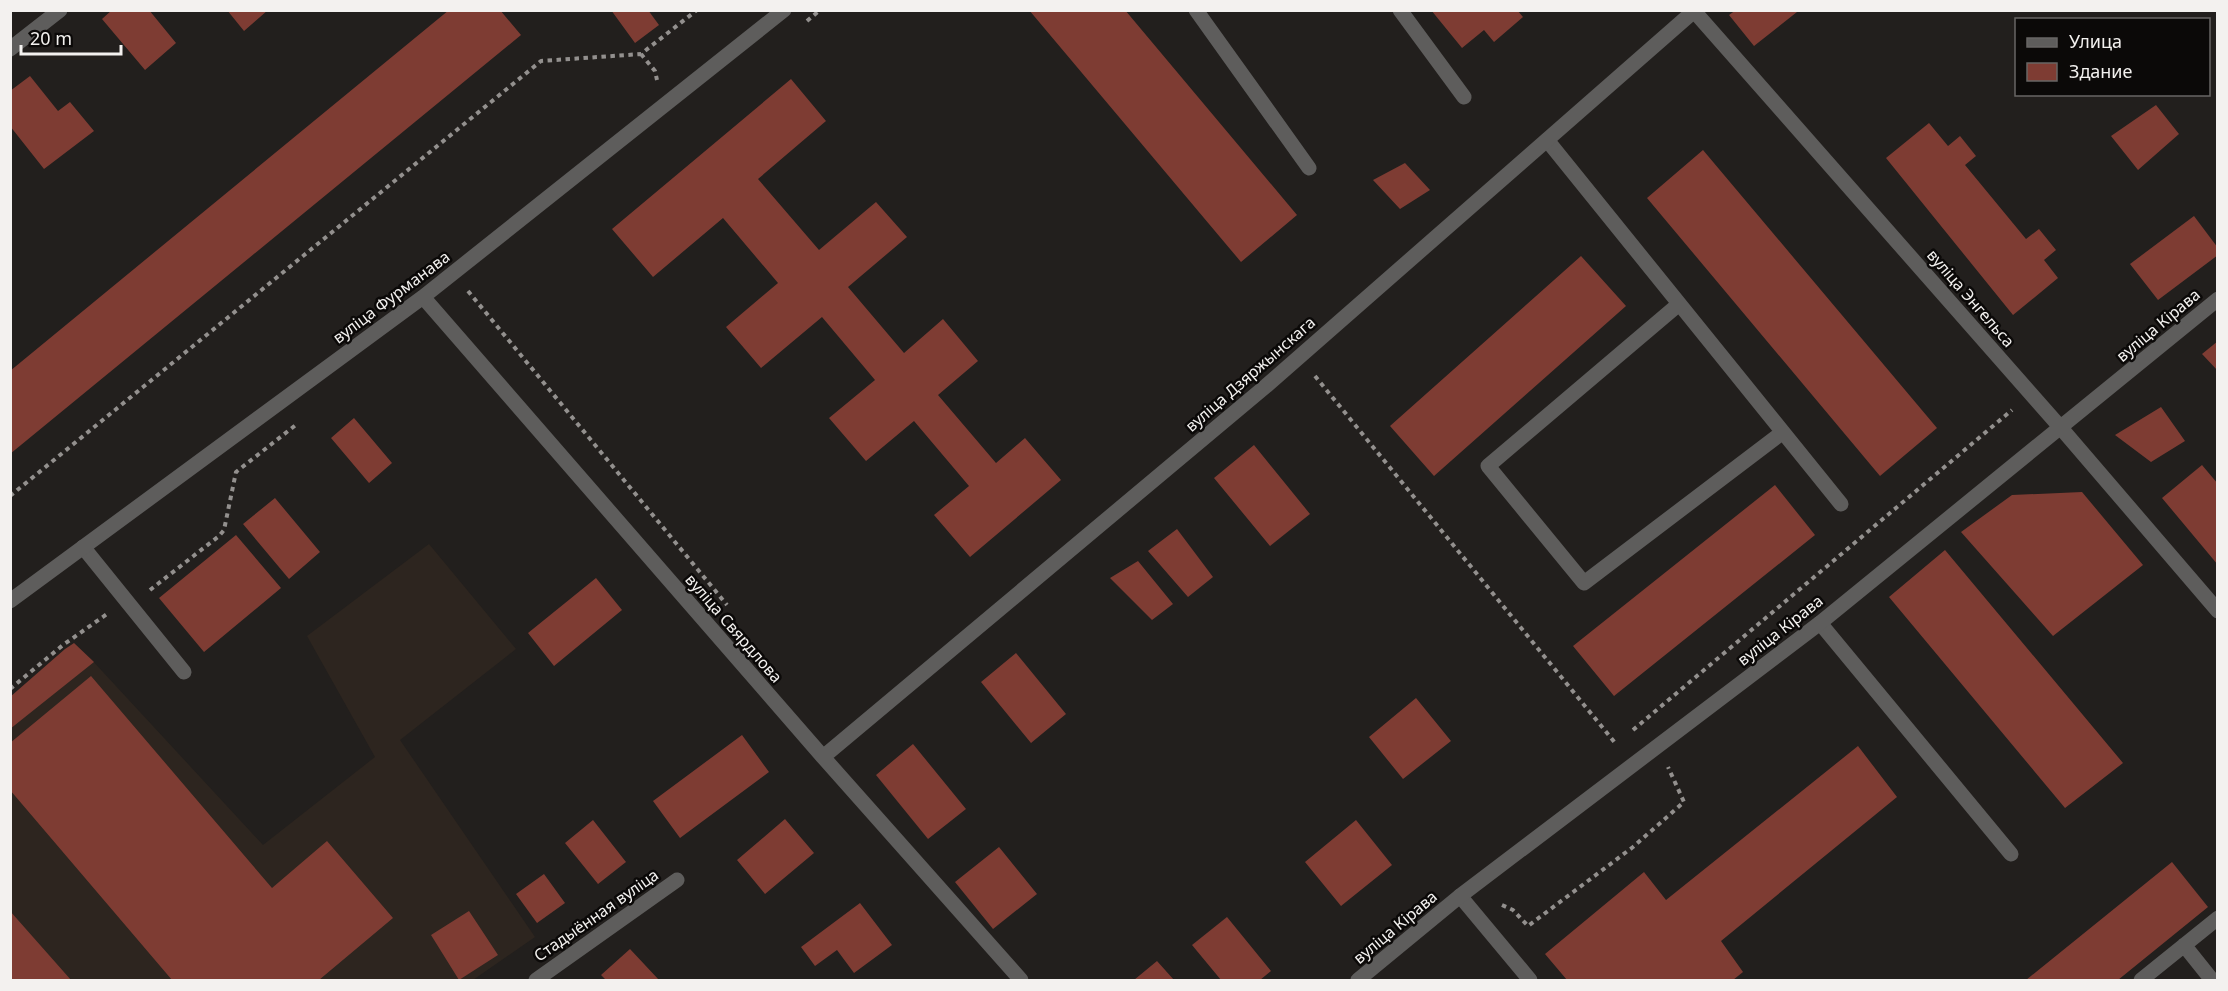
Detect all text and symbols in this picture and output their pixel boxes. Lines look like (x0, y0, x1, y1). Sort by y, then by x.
scale bar (21, 18, 122, 56)
legend (2015, 18, 2210, 96)
text: 20 m (30, 26, 72, 50)
text: Улица (2069, 29, 2122, 53)
text: Здание (2069, 59, 2133, 83)
street label: вуліца Энгельса (1922, 244, 2020, 352)
street label: вуліца Фурманава (328, 246, 454, 348)
street label: вуліца Кірава (2111, 283, 2205, 367)
street label: вуліца Дзяржынскага (1180, 311, 1320, 437)
street label: вуліца Свярдлова (681, 569, 787, 687)
street label: вуліца Кірава (1733, 590, 1827, 670)
street label: Стадыённая вуліца (529, 864, 663, 966)
street label: вуліца Кірава (1348, 885, 1442, 969)

